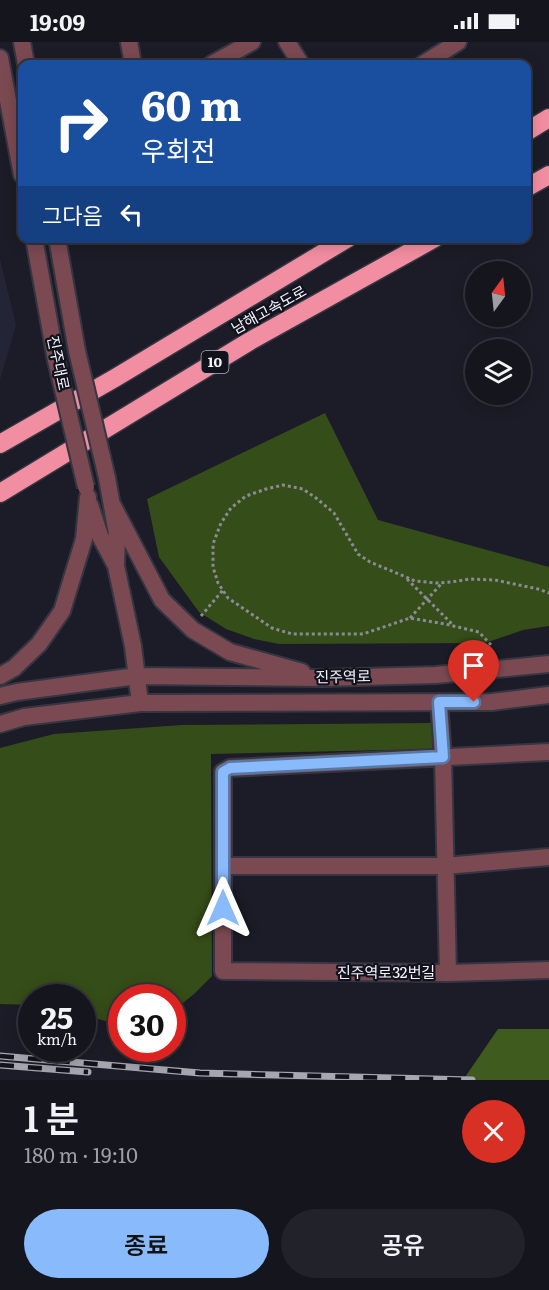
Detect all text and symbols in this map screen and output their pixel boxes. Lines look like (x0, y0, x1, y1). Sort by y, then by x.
text: 19:09 (30, 5, 85, 38)
text: 60 m (141, 72, 242, 134)
icon: right (42, 84, 120, 162)
text: 우회전 (141, 129, 216, 169)
text: 그다음 (42, 198, 103, 231)
icon: left (115, 198, 148, 231)
north arrow (465, 261, 531, 327)
map controls (465, 261, 531, 405)
street label: 남해고속도로 (226, 279, 310, 339)
street label: 진주대로 (42, 333, 76, 392)
button: layers (465, 339, 531, 405)
road number: 10 (202, 351, 228, 373)
pin (448, 640, 499, 702)
icon: arrive (457, 649, 490, 682)
street label: 진주역로 (315, 664, 371, 687)
position arrow (191, 876, 255, 940)
street label: 진주역로32번길 (337, 960, 435, 983)
speed limit sign: 30 (108, 984, 186, 1062)
text: 25 (41, 994, 73, 1038)
text: km/h (37, 1027, 77, 1050)
text: 1 분 (24, 1090, 79, 1143)
button: close (462, 1100, 525, 1163)
text: 180 m · 19:10 (24, 1139, 138, 1169)
button: 종료 (24, 1209, 269, 1278)
button: 공유 (281, 1209, 525, 1278)

